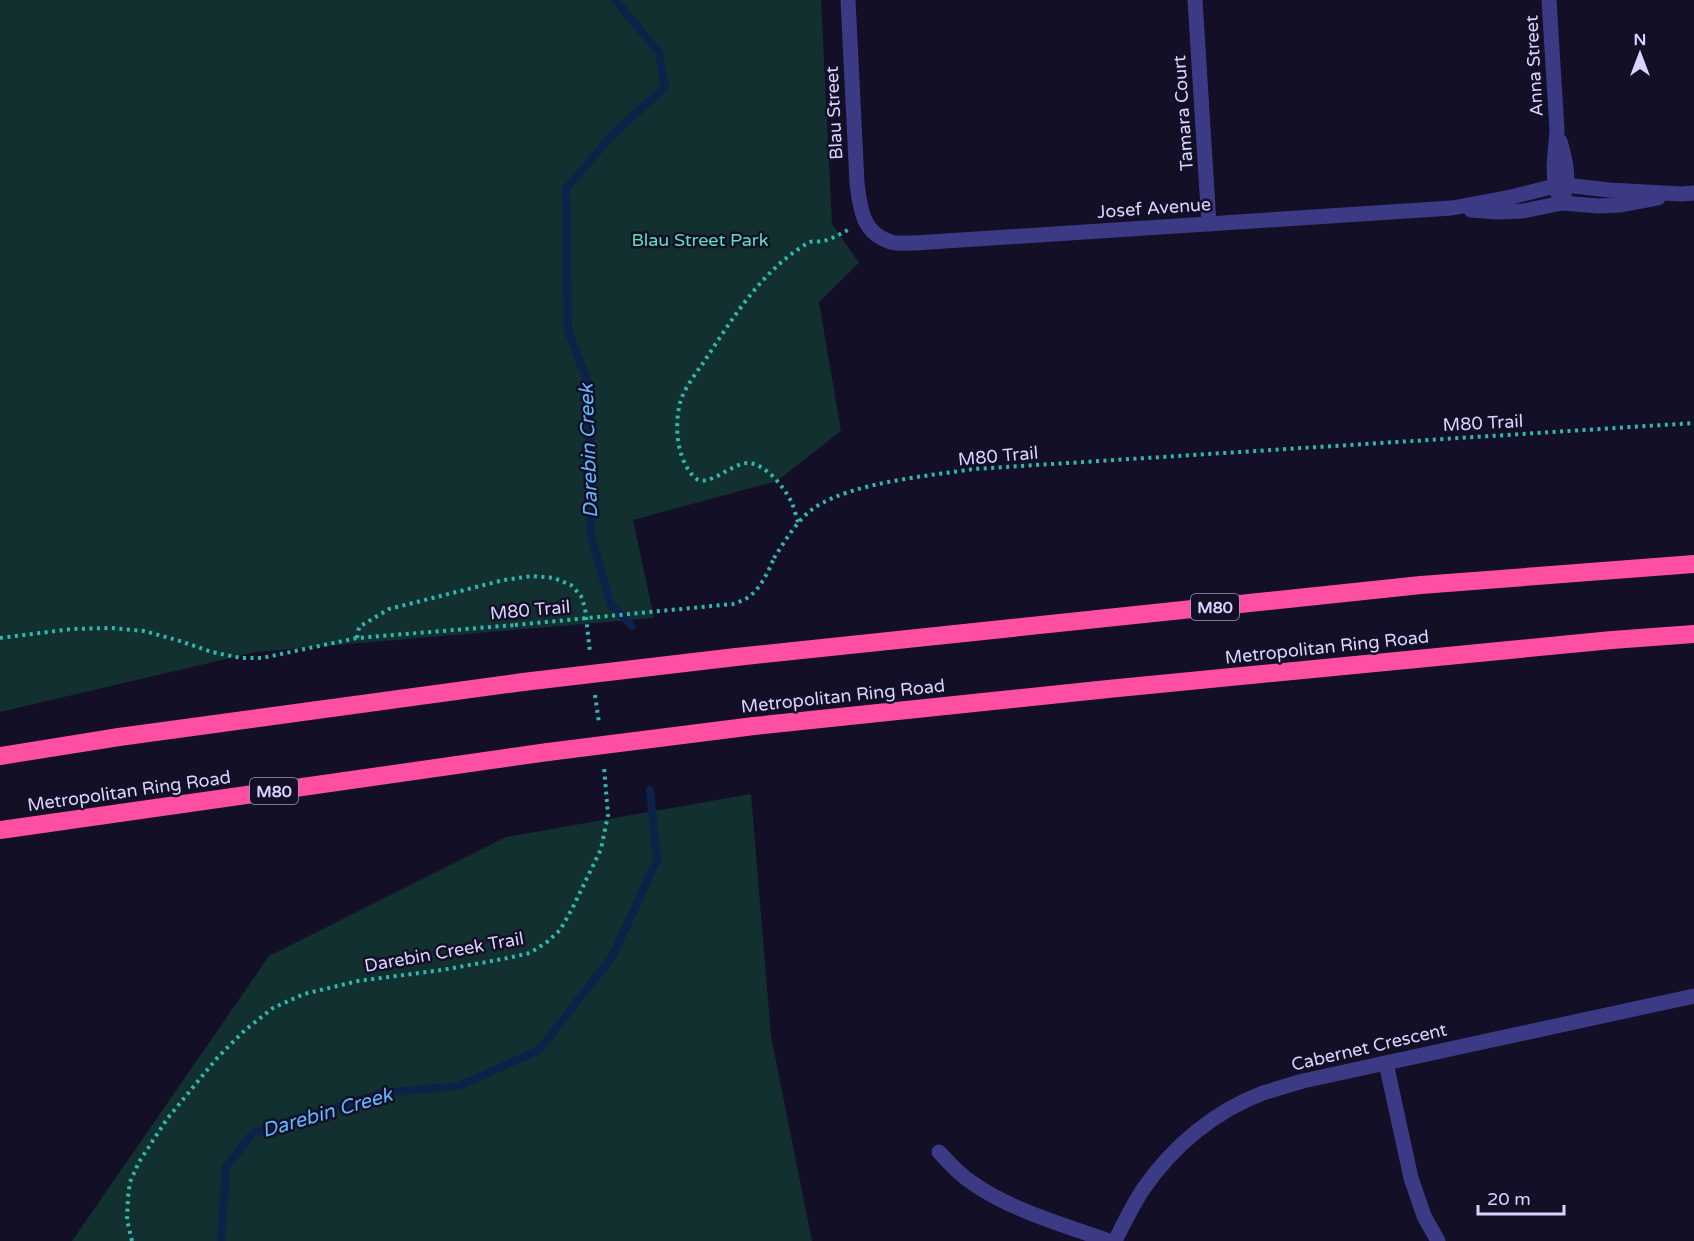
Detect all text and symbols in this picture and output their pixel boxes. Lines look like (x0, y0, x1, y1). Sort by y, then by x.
street label: Anna Street (1520, 15, 1548, 117)
north arrow (1610, 24, 1670, 84)
text: N (1634, 30, 1646, 50)
street label: Tamara Court (1168, 54, 1198, 172)
street label: Blau Street (821, 65, 847, 160)
street label: Josef Avenue (1096, 193, 1212, 223)
park label: Blau Street Park (631, 229, 769, 251)
water label: Darebin Creek (575, 381, 603, 519)
street label: M80 Trail (1442, 410, 1524, 436)
street label: M80 Trail (957, 442, 1039, 470)
road number: M80 (1191, 594, 1239, 620)
street label: M80 Trail (489, 596, 571, 624)
street label: Metropolitan Ring Road (1224, 625, 1430, 669)
street label: Metropolitan Ring Road (740, 674, 946, 718)
street label: Metropolitan Ring Road (26, 766, 232, 816)
road number: M80 (250, 778, 298, 804)
street label: Darebin Creek Trail (363, 927, 525, 977)
street label: Cabernet Crescent (1289, 1018, 1449, 1076)
water label: Darebin Creek (259, 1082, 397, 1143)
scale bar (1478, 1178, 1564, 1216)
text: 20 m (1487, 1188, 1531, 1210)

